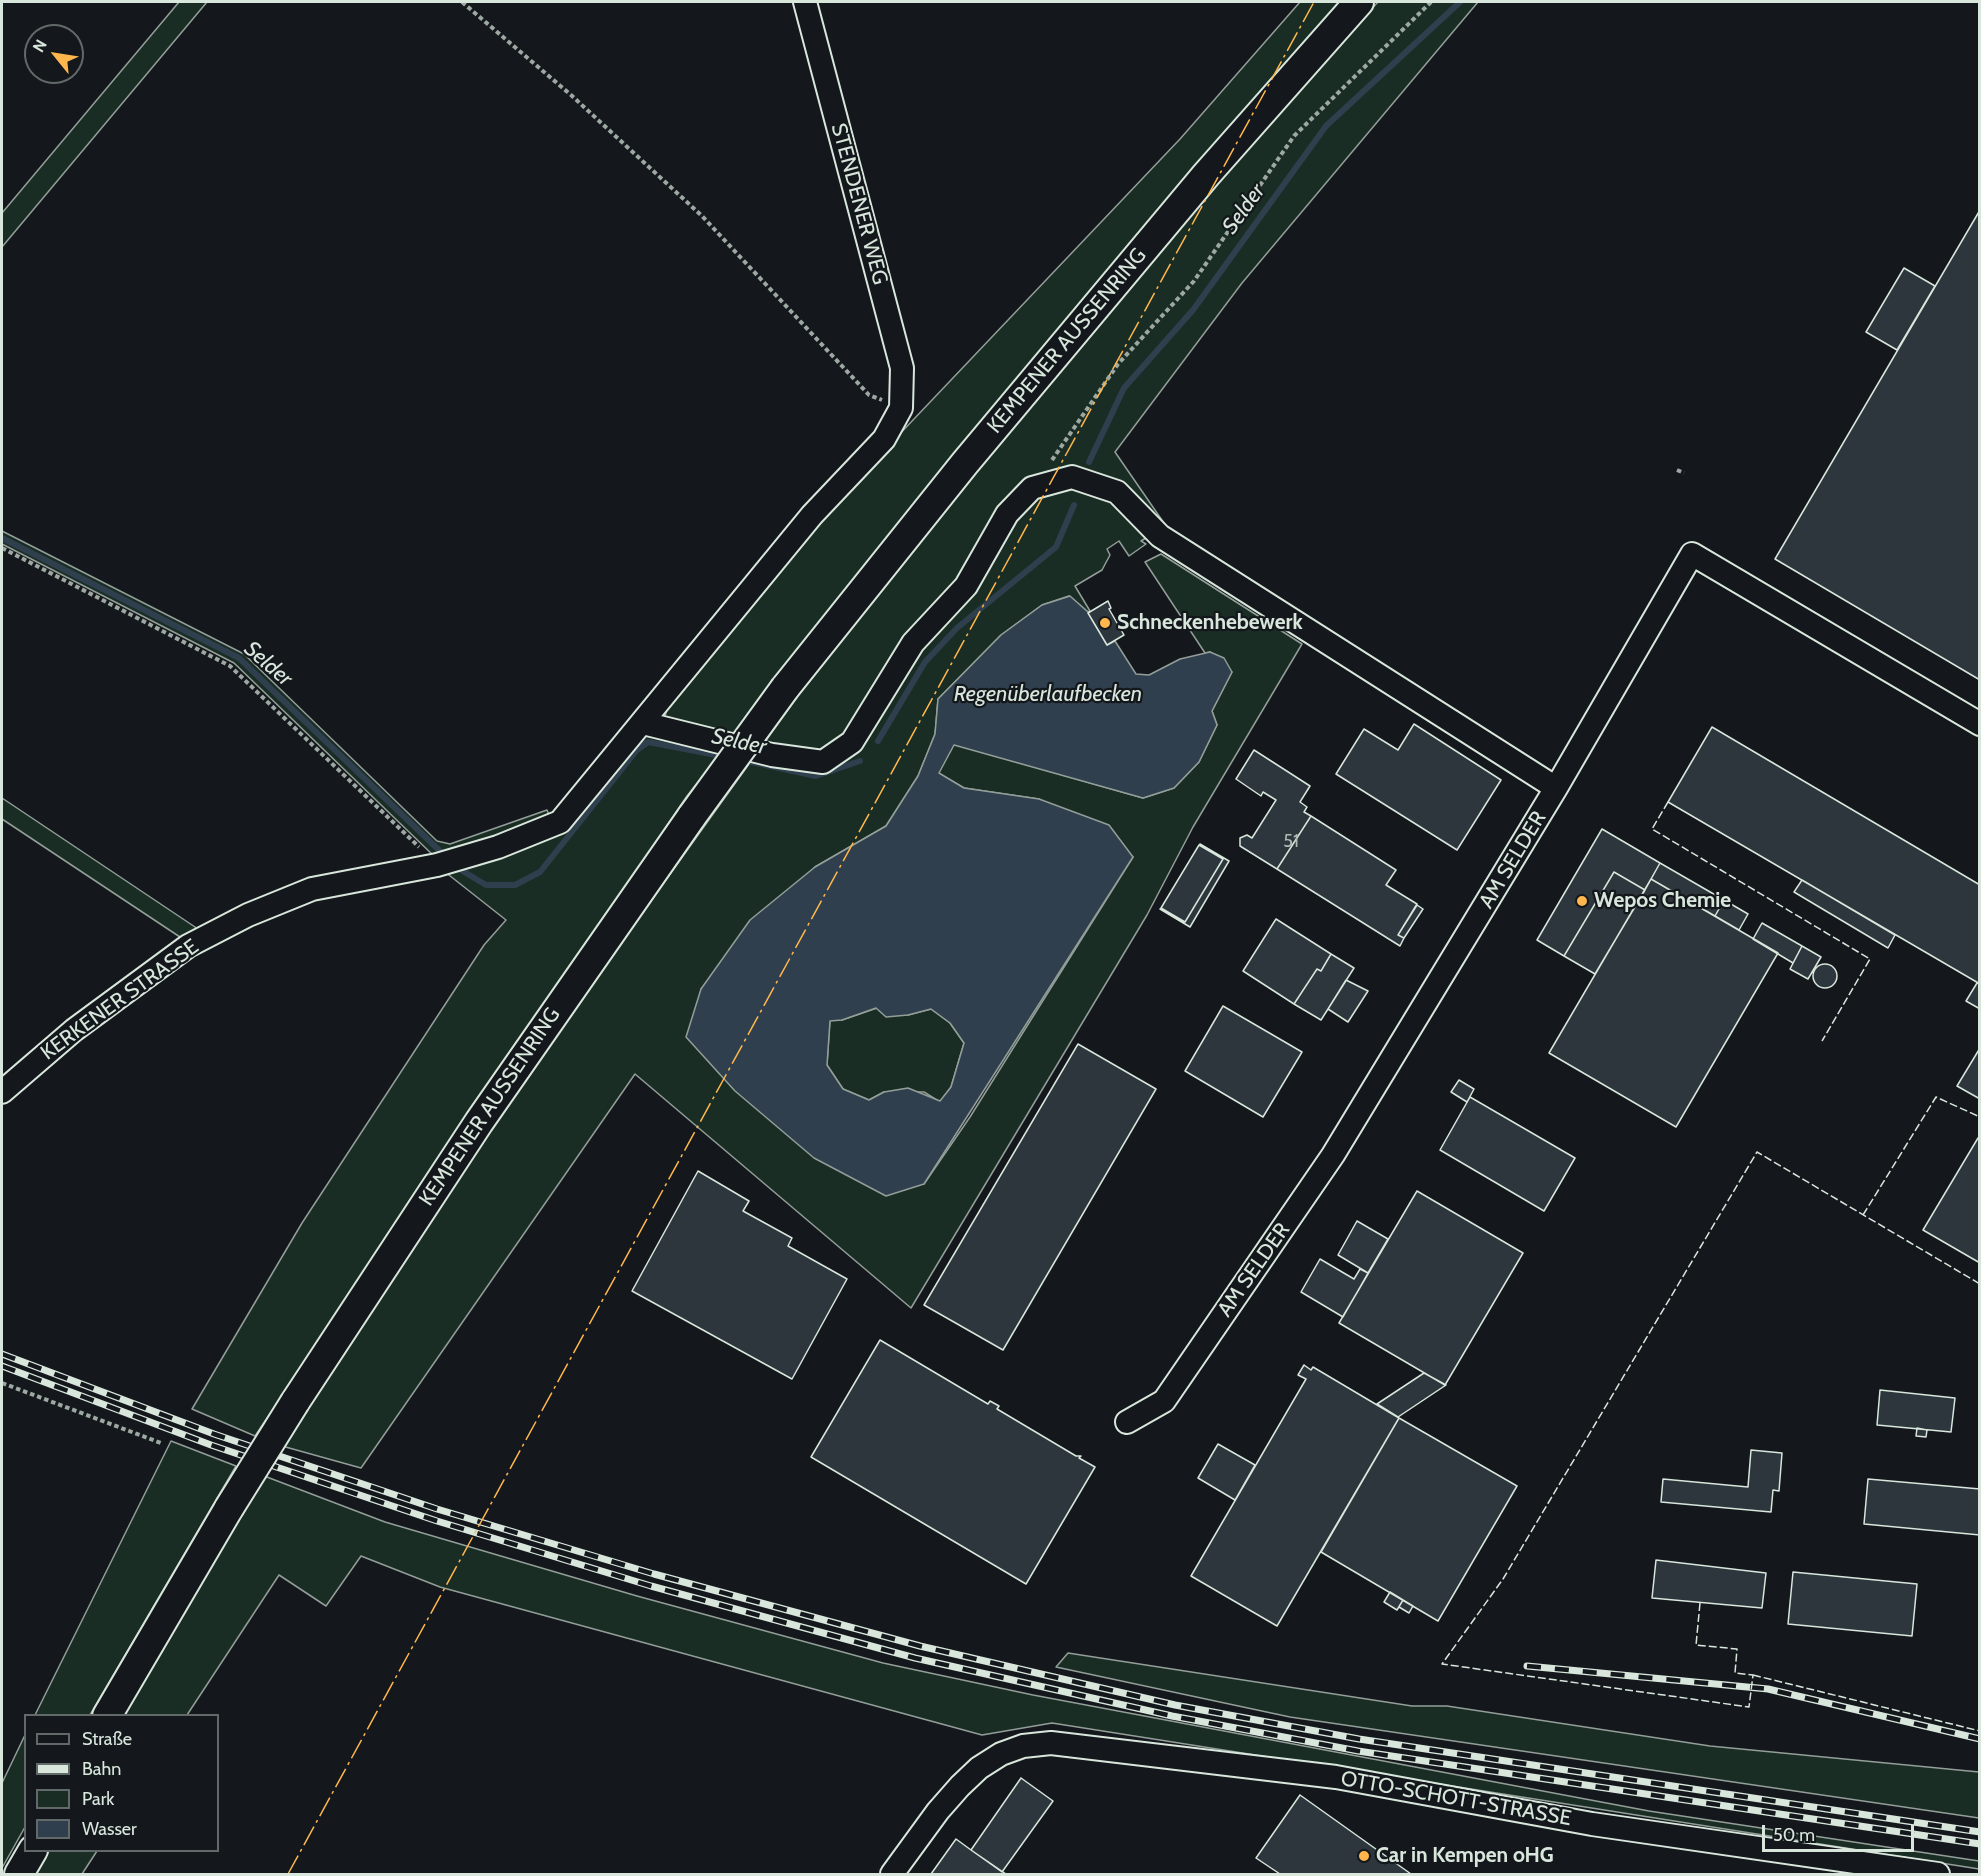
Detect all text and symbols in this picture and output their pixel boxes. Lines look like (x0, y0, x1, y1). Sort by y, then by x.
north arrow (24, 24, 84, 84)
text: N (29, 36, 51, 55)
street label: STENDENER WEG (825, 121, 893, 287)
water label: Selder (1217, 179, 1271, 239)
street label: KEMPENER AUSSENRING (982, 243, 1152, 439)
place label: Schneckenhebewerk (1117, 610, 1303, 636)
marker: Schneckenhebewerk (1098, 616, 1112, 630)
water label: Selder (239, 636, 297, 692)
water label: Regenüberlaufbecken (954, 682, 1142, 708)
water label: Selder (709, 723, 769, 761)
street label: AM SELDER (1474, 807, 1552, 913)
house number: 51 (1283, 831, 1299, 853)
place label: Wepos Chemie (1594, 888, 1731, 914)
marker: Wepos Chemie (1575, 894, 1589, 908)
street label: KERKENER STRASSE (36, 934, 204, 1066)
street label: KEMPENER AUSSENRING (414, 1003, 566, 1211)
street label: AM SELDER (1213, 1218, 1295, 1322)
legend (24, 1714, 219, 1852)
text: Straße (82, 1728, 132, 1750)
text: Bahn (82, 1758, 121, 1780)
street label: OTTO-SCHOTT-STRASSE (1339, 1766, 1573, 1832)
text: Park (82, 1788, 114, 1810)
scale bar (1765, 1813, 1916, 1851)
text: Wasser (82, 1818, 137, 1840)
text: 50 m (1773, 1824, 1815, 1846)
place label: Car in Kempen oHG (1376, 1843, 1554, 1869)
marker: Car in Kempen oHG (1357, 1849, 1371, 1863)

